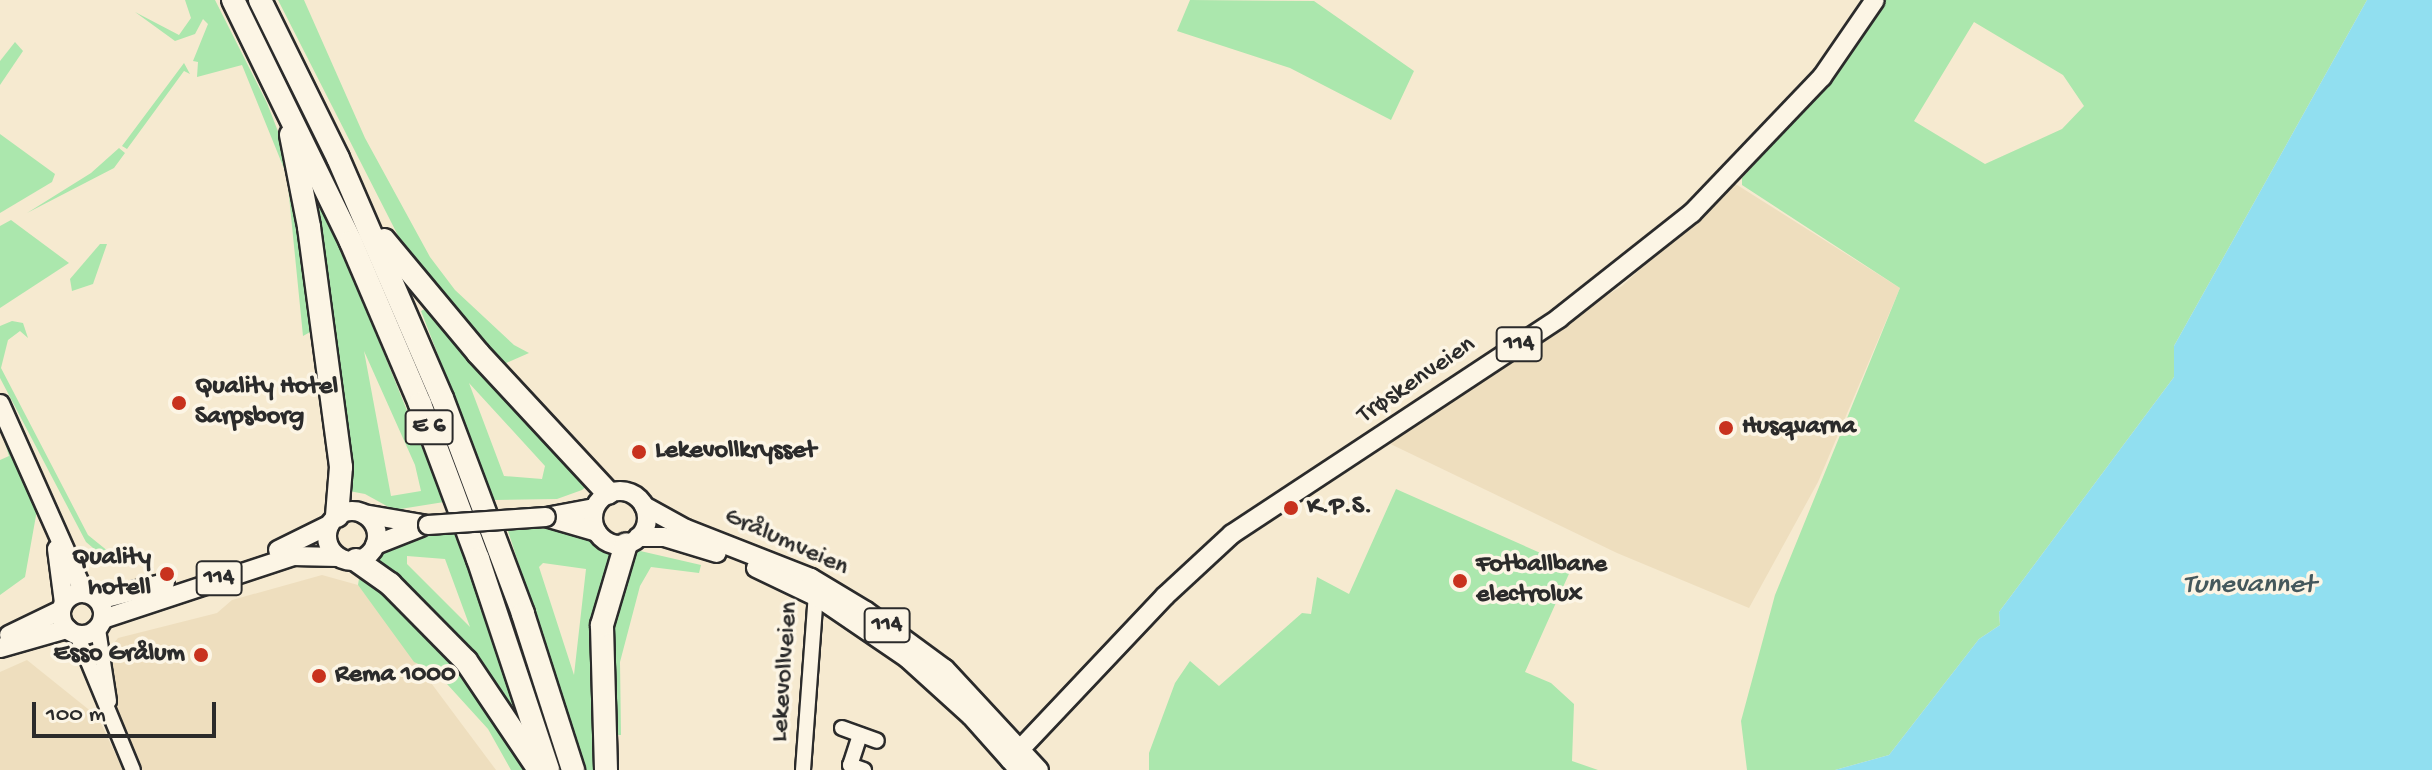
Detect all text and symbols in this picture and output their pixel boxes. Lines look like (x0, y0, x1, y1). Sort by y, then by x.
road number: 114 (1495, 324, 1543, 364)
street label: Trøskenveien (1352, 330, 1482, 432)
place label: Quality Hotel Sarpsborg (195, 372, 338, 434)
marker: Quality Hotel Sarpsborg (170, 394, 188, 412)
road number: E 6 (403, 407, 455, 447)
place label: Husqvarna (1742, 412, 1856, 444)
marker: Husqvarna (1717, 419, 1735, 437)
place label: Lekevollkrysset (655, 436, 816, 468)
marker: Lekevollkrysset (630, 443, 648, 461)
place label: K.P.S. (1307, 492, 1372, 524)
marker: K.P.S. (1282, 499, 1300, 517)
street label: Grålumveien (719, 502, 853, 584)
place label: Quality hotell (72, 543, 151, 604)
place label: Fotballbane electrolux (1476, 550, 1607, 612)
road number: 114 (195, 558, 243, 598)
marker: Quality hotell (158, 565, 176, 583)
water label: Tunevannet (2183, 569, 2315, 603)
marker: Fotballbane electrolux (1451, 572, 1469, 590)
street label: Lekevollveien (766, 601, 806, 743)
road number: 114 (863, 605, 911, 645)
place label: Esso Grålum (54, 639, 185, 671)
marker: Esso Grålum (192, 646, 210, 664)
place label: Rema 1000 (335, 660, 456, 692)
marker: Rema 1000 (310, 667, 328, 685)
scale bar (36, 686, 220, 736)
text: 100 m (46, 701, 106, 730)

